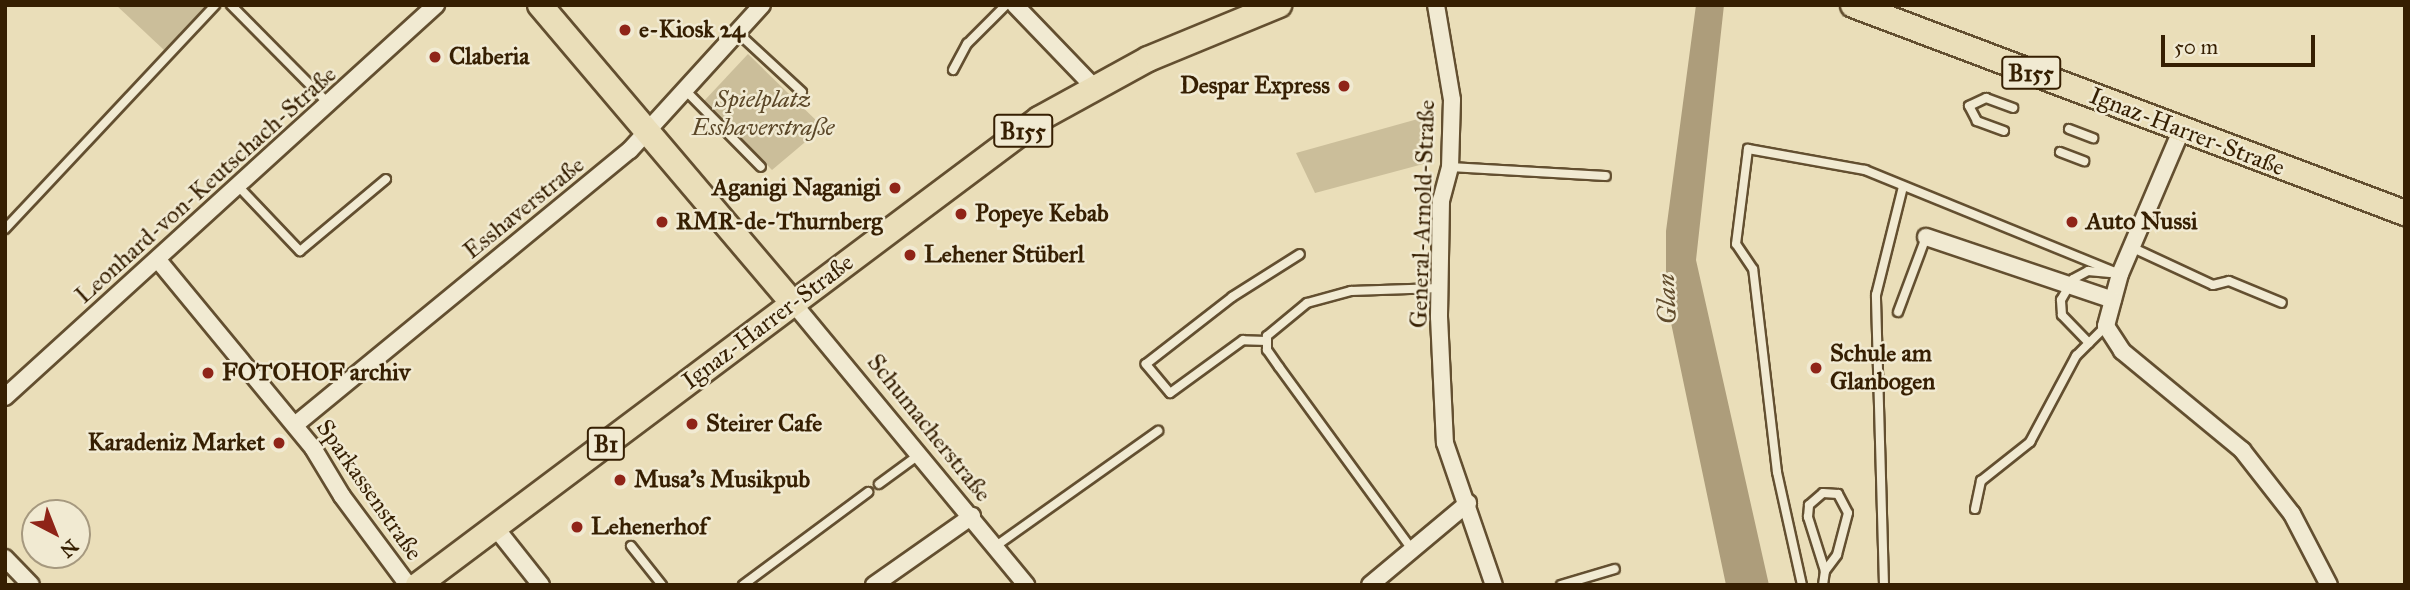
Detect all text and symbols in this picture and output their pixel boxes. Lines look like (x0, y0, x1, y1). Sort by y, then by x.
place label: e-Kiosk 24 (639, 16, 745, 44)
scale bar (2165, 21, 2319, 65)
marker: e-Kiosk 24 (617, 22, 633, 38)
text: 50 m (2174, 34, 2218, 60)
place label: Claberia (449, 43, 529, 71)
marker: Claberia (427, 49, 443, 65)
road number: B155 (2000, 54, 2062, 92)
street label: Leonhard-von-Keutschach-Straße (70, 60, 342, 310)
place label: Despar Express (1180, 72, 1330, 100)
marker: Despar Express (1336, 78, 1352, 94)
street label: Ignaz-Harrer-Straße (2085, 82, 2289, 182)
park label: Spielplatz Esshaverstraße (692, 86, 834, 142)
street label: General-Arnold-Straße (1405, 99, 1441, 329)
road number: B155 (992, 112, 1054, 150)
street label: Esshaverstraße (458, 151, 590, 265)
place label: Aganigi Naganigi (712, 174, 881, 202)
marker: Aganigi Naganigi (887, 180, 903, 196)
place label: Popeye Kebab (975, 200, 1109, 228)
marker: Popeye Kebab (953, 206, 969, 222)
place label: RMR-de-Thurnberg (676, 208, 882, 236)
place label: Auto Nussi (2086, 208, 2197, 236)
marker: RMR-de-Thurnberg (654, 214, 670, 230)
marker: Auto Nussi (2064, 214, 2080, 230)
place label: Lehener Stüberl (924, 241, 1084, 269)
marker: Lehener Stüberl (902, 247, 918, 263)
street label: Ignaz-Harrer-Straße (677, 248, 859, 396)
water label: Glan (1651, 273, 1683, 325)
place label: Schule am Glanbogen (1830, 340, 1935, 396)
street label: Schumacherstraße (861, 348, 997, 508)
place label: FOTOHOF archiv (222, 359, 410, 387)
marker: Schule am Glanbogen (1808, 360, 1824, 376)
marker: FOTOHOF archiv (200, 365, 216, 381)
place label: Steirer Cafe (706, 410, 822, 438)
street label: Sparkassenstraße (310, 414, 428, 566)
marker: Steirer Cafe (684, 416, 700, 432)
road number: B1 (587, 424, 625, 464)
place label: Karadeniz Market (88, 429, 265, 457)
marker: Karadeniz Market (271, 435, 287, 451)
place label: Musa's Musikpub (634, 466, 810, 494)
marker: Musa's Musikpub (612, 472, 628, 488)
north arrow (21, 499, 91, 569)
place label: Lehenerhof (591, 513, 707, 541)
marker: Lehenerhof (569, 519, 585, 535)
text: N (55, 535, 83, 562)

